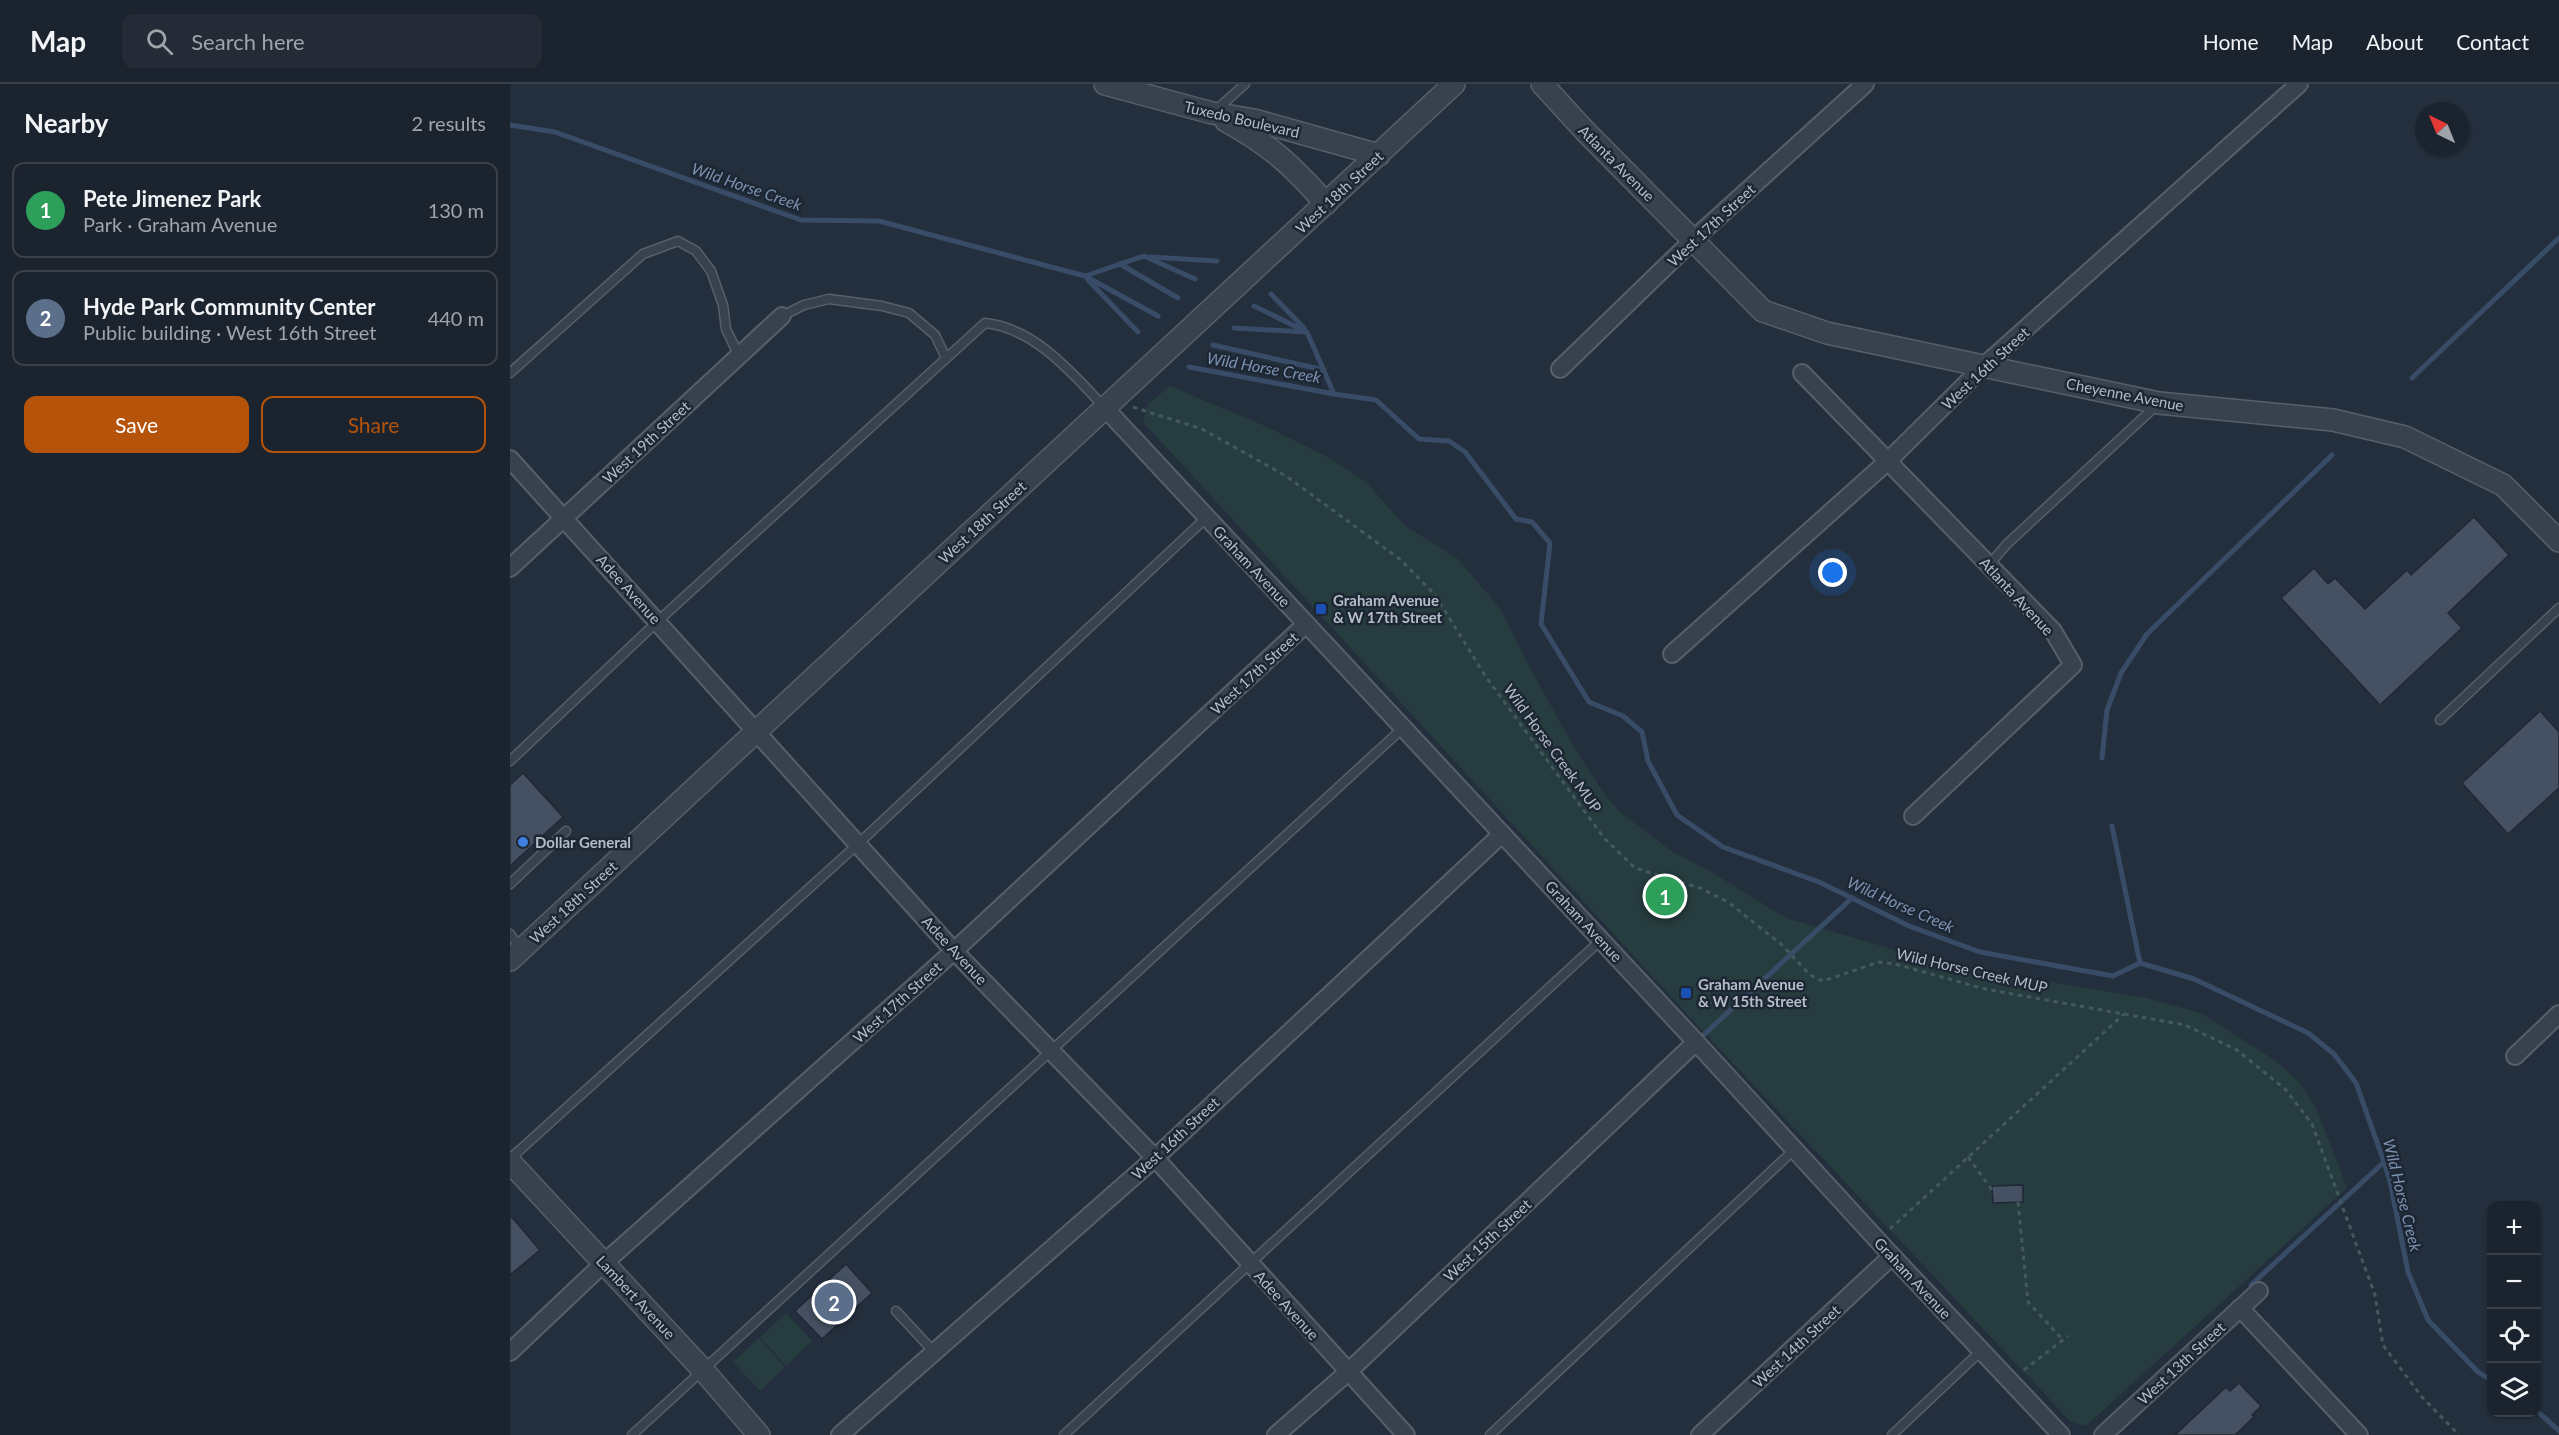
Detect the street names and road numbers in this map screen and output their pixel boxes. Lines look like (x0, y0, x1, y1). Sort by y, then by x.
street label: Tuxedo Boulevard (1183, 97, 1301, 141)
street label: Atlanta Avenue (1575, 121, 1659, 205)
street label: West 18th Street (1292, 147, 1387, 237)
street label: West 17th Street (1664, 180, 1759, 270)
street label: West 16th Street (1938, 323, 2033, 413)
street label: Cheyenne Avenue (2065, 374, 2185, 414)
street label: West 19th Street (599, 397, 694, 487)
street label: West 18th Street (935, 477, 1030, 567)
street label: Graham Avenue (1210, 522, 1294, 611)
street label: Adee Avenue (593, 551, 665, 627)
street label: Atlanta Avenue (1976, 553, 2058, 639)
street label: West 17th Street (1207, 628, 1302, 718)
street label: Wild Horse Creek MUP (1500, 680, 1606, 816)
street label: West 18th Street (526, 857, 621, 947)
street label: Graham Avenue (1542, 877, 1626, 966)
street label: Adee Avenue (919, 912, 991, 988)
street label: Wild Horse Creek MUP (1895, 944, 2049, 996)
street label: West 17th Street (849, 957, 945, 1046)
street label: West 16th Street (1128, 1093, 1223, 1183)
street label: West 15th Street (1440, 1195, 1535, 1285)
street label: Graham Avenue (1871, 1234, 1955, 1323)
street label: Lambert Avenue (593, 1251, 679, 1343)
street label: Adee Avenue (1251, 1267, 1323, 1343)
street label: West 14th Street (1749, 1301, 1844, 1391)
street label: West 13th Street (2134, 1318, 2229, 1408)

